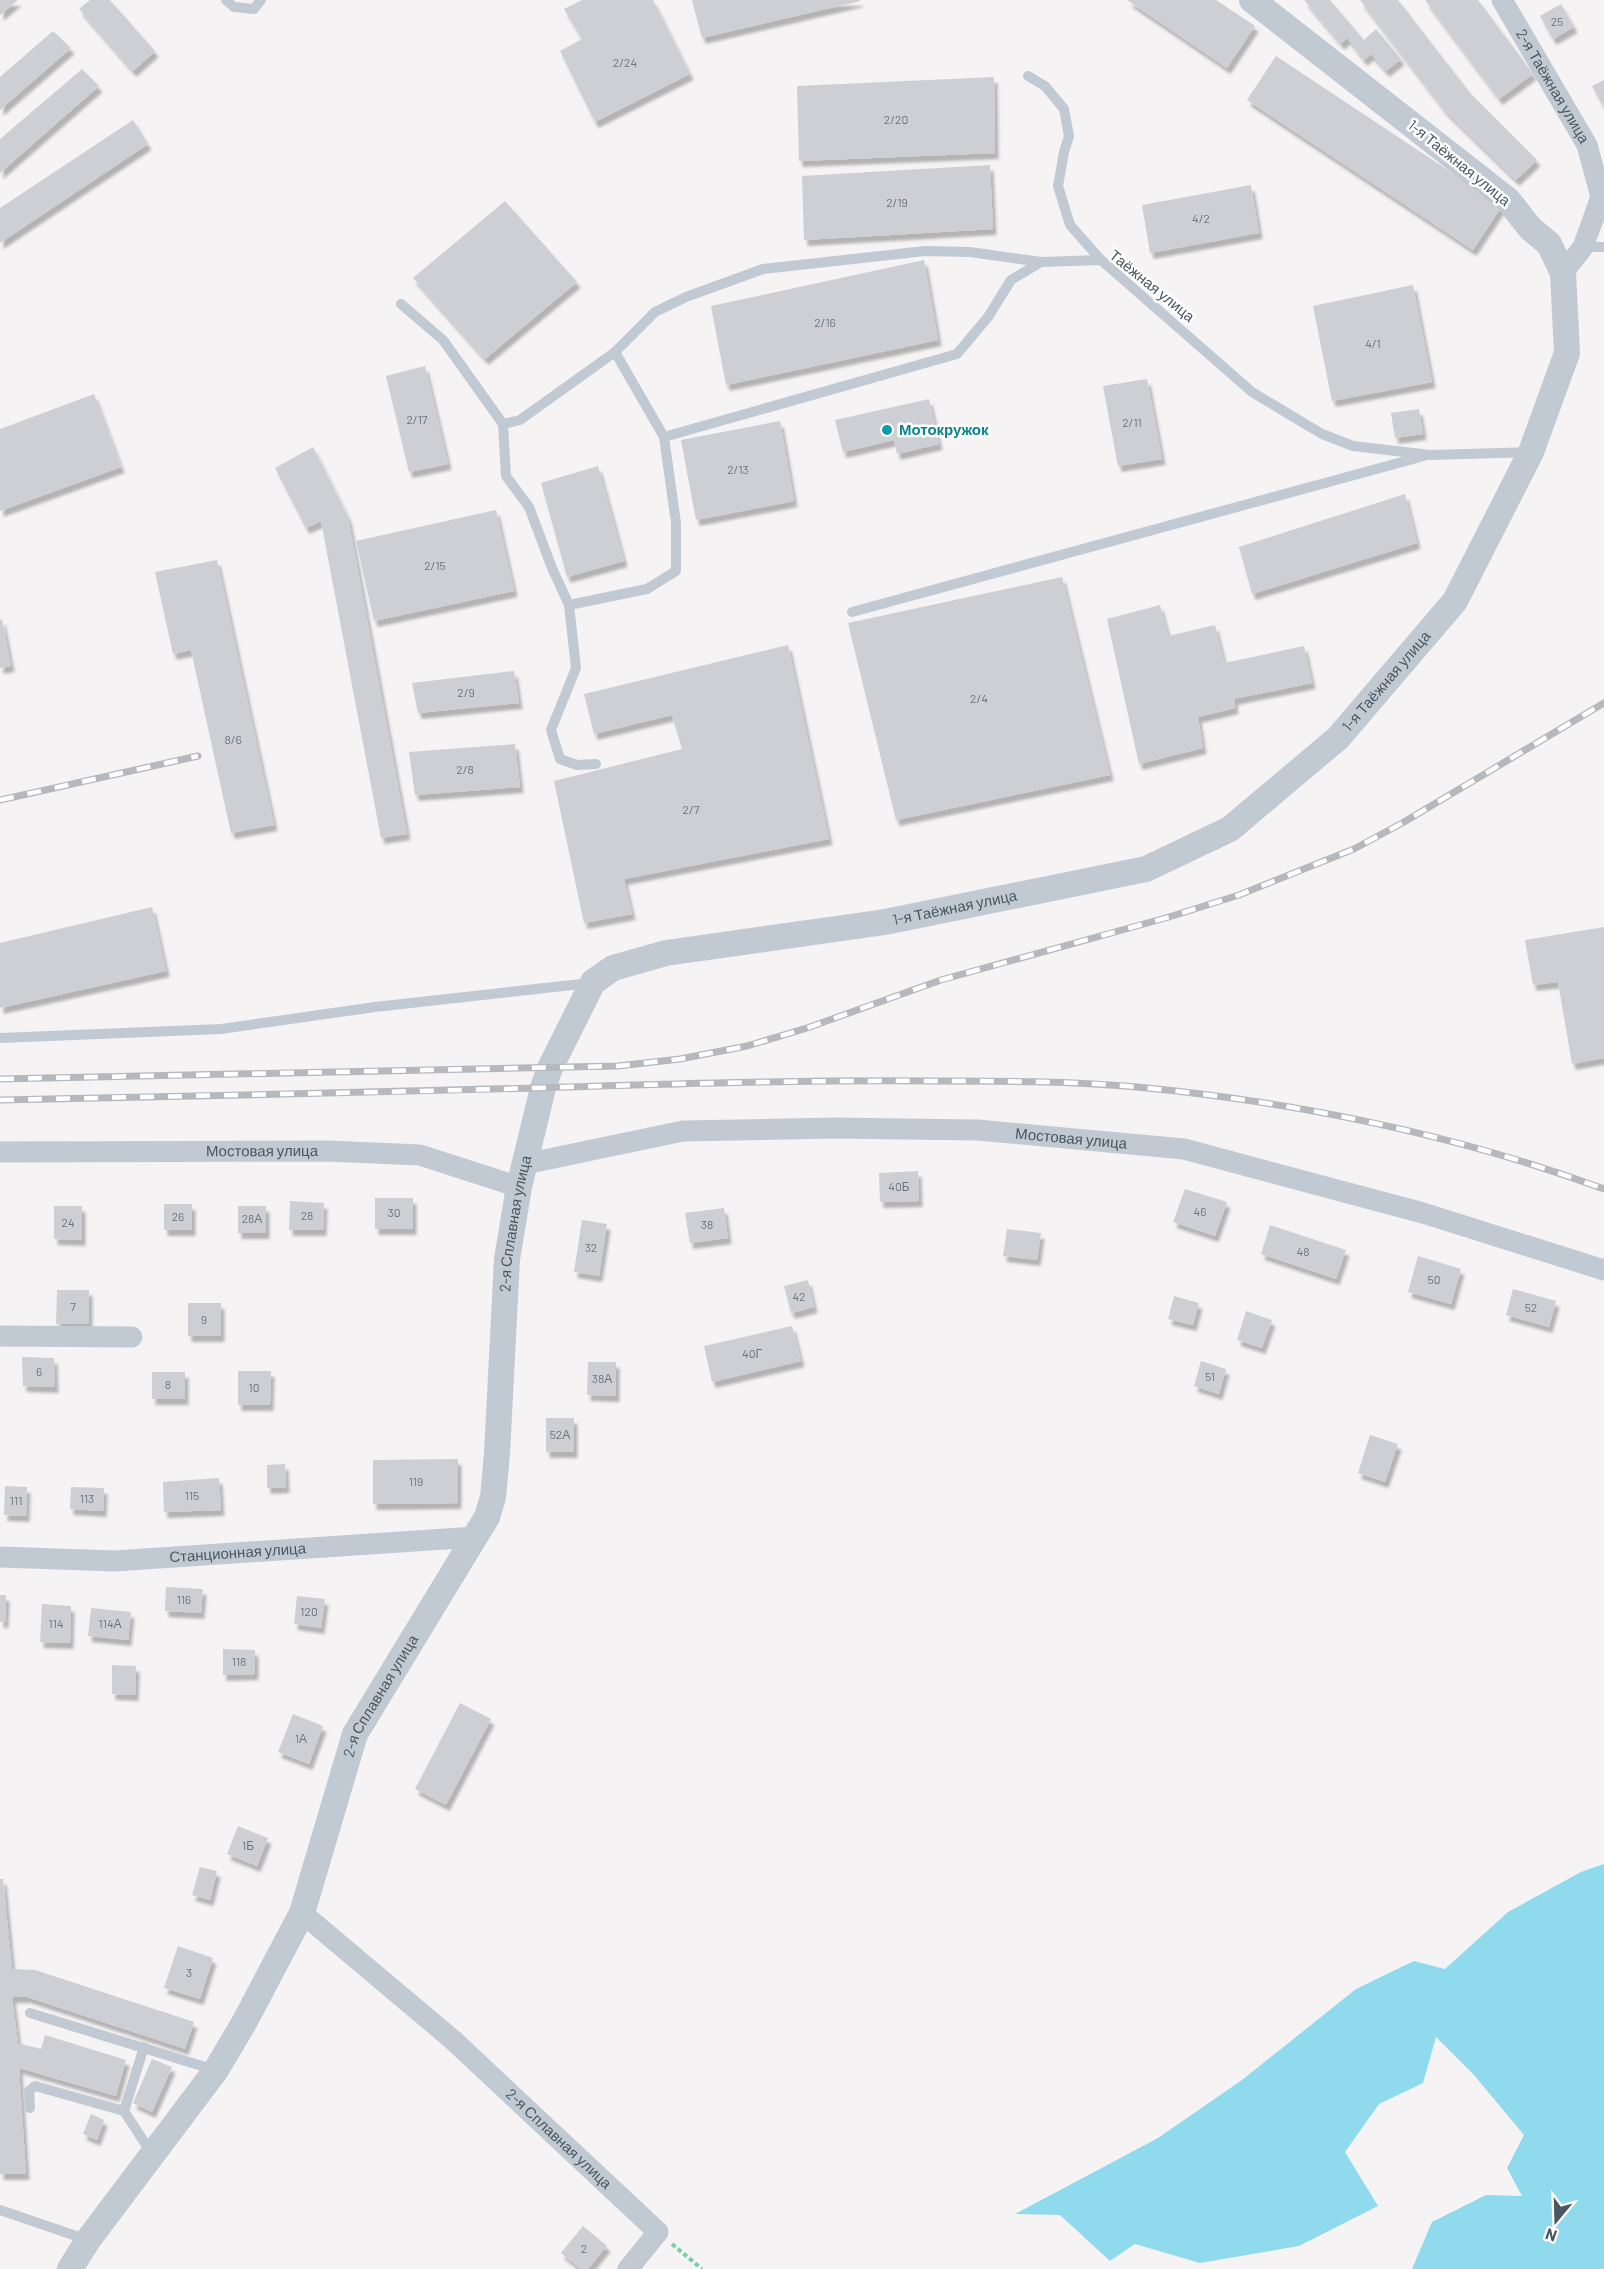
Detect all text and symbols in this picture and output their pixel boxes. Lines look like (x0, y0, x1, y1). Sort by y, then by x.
house number: 25 (1551, 14, 1563, 28)
street label: 2-я Таёжная улица (1513, 25, 1594, 147)
house number: 2/24 (613, 55, 637, 69)
house number: 2/20 (884, 112, 908, 126)
street label: 1-я Таёжная улица (1405, 115, 1515, 209)
house number: 2/19 (886, 195, 908, 209)
house number: 4/2 (1192, 211, 1210, 225)
street label: Таёжная улица (1106, 245, 1199, 325)
house number: 2/16 (814, 315, 836, 329)
house number: 4/1 (1365, 336, 1381, 350)
house number: 2/17 (406, 412, 428, 426)
house number: 2/11 (1122, 415, 1142, 429)
place label: Мотокружок (899, 420, 989, 438)
marker: Мотокружок (880, 423, 894, 437)
house number: 2/13 (727, 462, 749, 476)
house number: 2/15 (424, 558, 446, 572)
street label: 1-я Таёжная улица (1338, 626, 1434, 735)
house number: 2/9 (457, 685, 475, 699)
house number: 2/4 (970, 691, 988, 705)
house number: 8/6 (224, 732, 242, 746)
house number: 2/8 (456, 762, 474, 776)
house number: 2/7 (683, 802, 700, 816)
street label: 1-я Таёжная улица (891, 885, 1019, 928)
street label: Мостовая улица (1015, 1124, 1129, 1152)
street label: Мостовая улица (206, 1141, 319, 1159)
street label: 2-я Сплавная улица (495, 1153, 534, 1292)
house number: 40Б (888, 1179, 910, 1193)
house number: 46 (1194, 1204, 1206, 1218)
house number: 30 (388, 1205, 400, 1219)
house number: 28 (301, 1208, 313, 1222)
house number: 26 (172, 1209, 184, 1223)
house number: 28А (242, 1211, 262, 1225)
house number: 24 (61, 1215, 75, 1229)
house number: 38 (701, 1217, 713, 1231)
house number: 32 (585, 1240, 597, 1254)
house number: 48 (1297, 1244, 1309, 1258)
house number: 50 (1428, 1272, 1440, 1286)
house number: 42 (792, 1289, 806, 1303)
house number: 7 (70, 1299, 76, 1313)
house number: 52 (1525, 1300, 1537, 1314)
house number: 9 (201, 1312, 207, 1326)
house number: 40Г (742, 1346, 762, 1360)
house number: 6 (36, 1364, 42, 1378)
house number: 51 (1205, 1369, 1215, 1383)
house number: 38А (592, 1371, 612, 1385)
house number: 8 (165, 1377, 171, 1391)
house number: 10 (249, 1380, 259, 1394)
house number: 52А (550, 1427, 570, 1441)
house number: 119 (409, 1474, 423, 1488)
house number: 115 (185, 1488, 199, 1502)
house number: 113 (80, 1491, 94, 1505)
house number: 111 (10, 1493, 22, 1507)
street label: Станционная улица (169, 1538, 307, 1565)
house number: 116 (177, 1592, 191, 1606)
house number: 120 (300, 1604, 318, 1618)
house number: 114 (48, 1616, 64, 1630)
house number: 114А (98, 1616, 122, 1630)
street label: 2-я Сплавная улица (339, 1630, 422, 1759)
house number: 118 (232, 1654, 246, 1668)
house number: 1А (295, 1731, 307, 1745)
house number: 1Б (242, 1838, 254, 1852)
house number: 3 (186, 1965, 192, 1979)
street label: 2-я Сплавная улица (503, 2084, 616, 2192)
north arrow (1526, 2191, 1586, 2251)
text: N (1543, 2225, 1559, 2246)
house number: 2 (581, 2241, 587, 2255)

